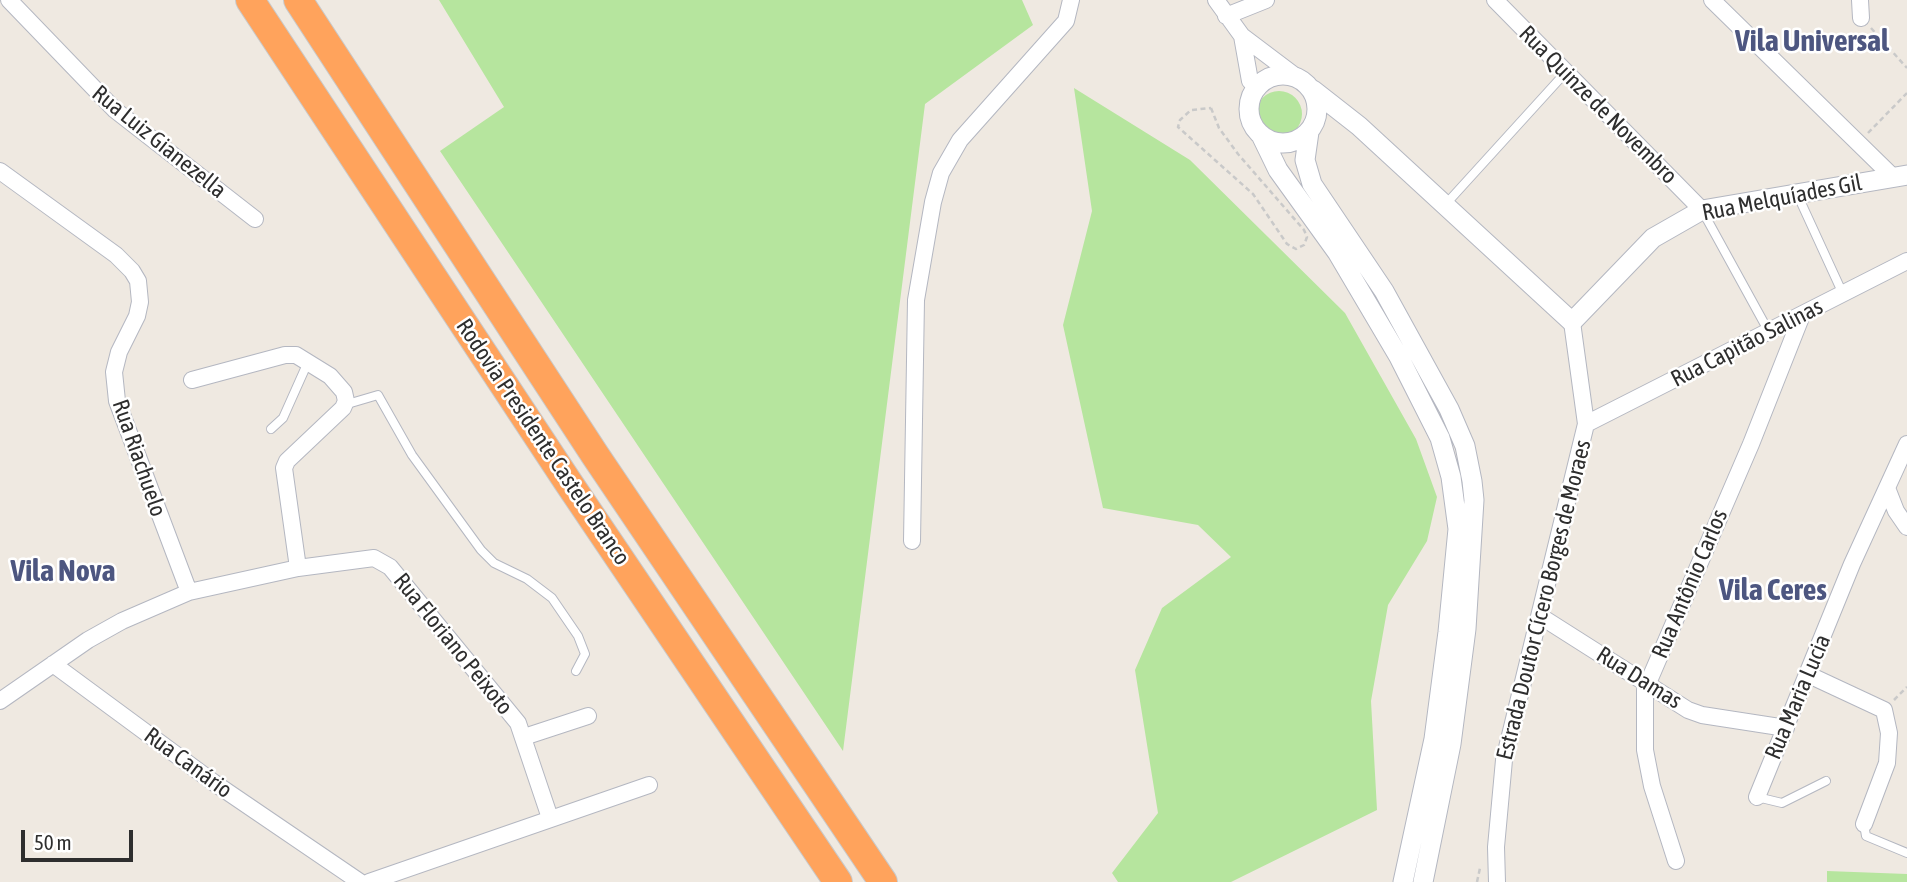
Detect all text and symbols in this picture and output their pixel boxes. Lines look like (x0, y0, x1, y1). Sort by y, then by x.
street label: Rua Quinze de Novembro (1513, 20, 1683, 190)
district label: Vila Universal (1735, 24, 1889, 60)
street label: Rua Luiz Gianezella (86, 80, 232, 204)
street label: Rua Melquíades Gil (1700, 169, 1864, 227)
street label: Rua Capitão Salinas (1666, 293, 1828, 393)
street label: Rodovia Presidente Castelo Branco (450, 314, 636, 570)
street label: Rua Riachuelo (106, 396, 172, 520)
street label: Estrada Doutor Cícero Borges de Moraes (1491, 437, 1597, 763)
street label: Rua Antônio Carlos (1646, 505, 1734, 663)
district label: Vila Nova (10, 554, 116, 590)
street label: Rua Floriano Peixoto (387, 568, 519, 720)
district label: Vila Ceres (1719, 573, 1827, 609)
street label: Rua Maria Lucia (1759, 630, 1837, 764)
street label: Rua Damas (1591, 641, 1687, 715)
street label: Rua Canário (139, 722, 237, 804)
scale bar (24, 816, 136, 860)
text: 50 m (34, 830, 72, 854)

